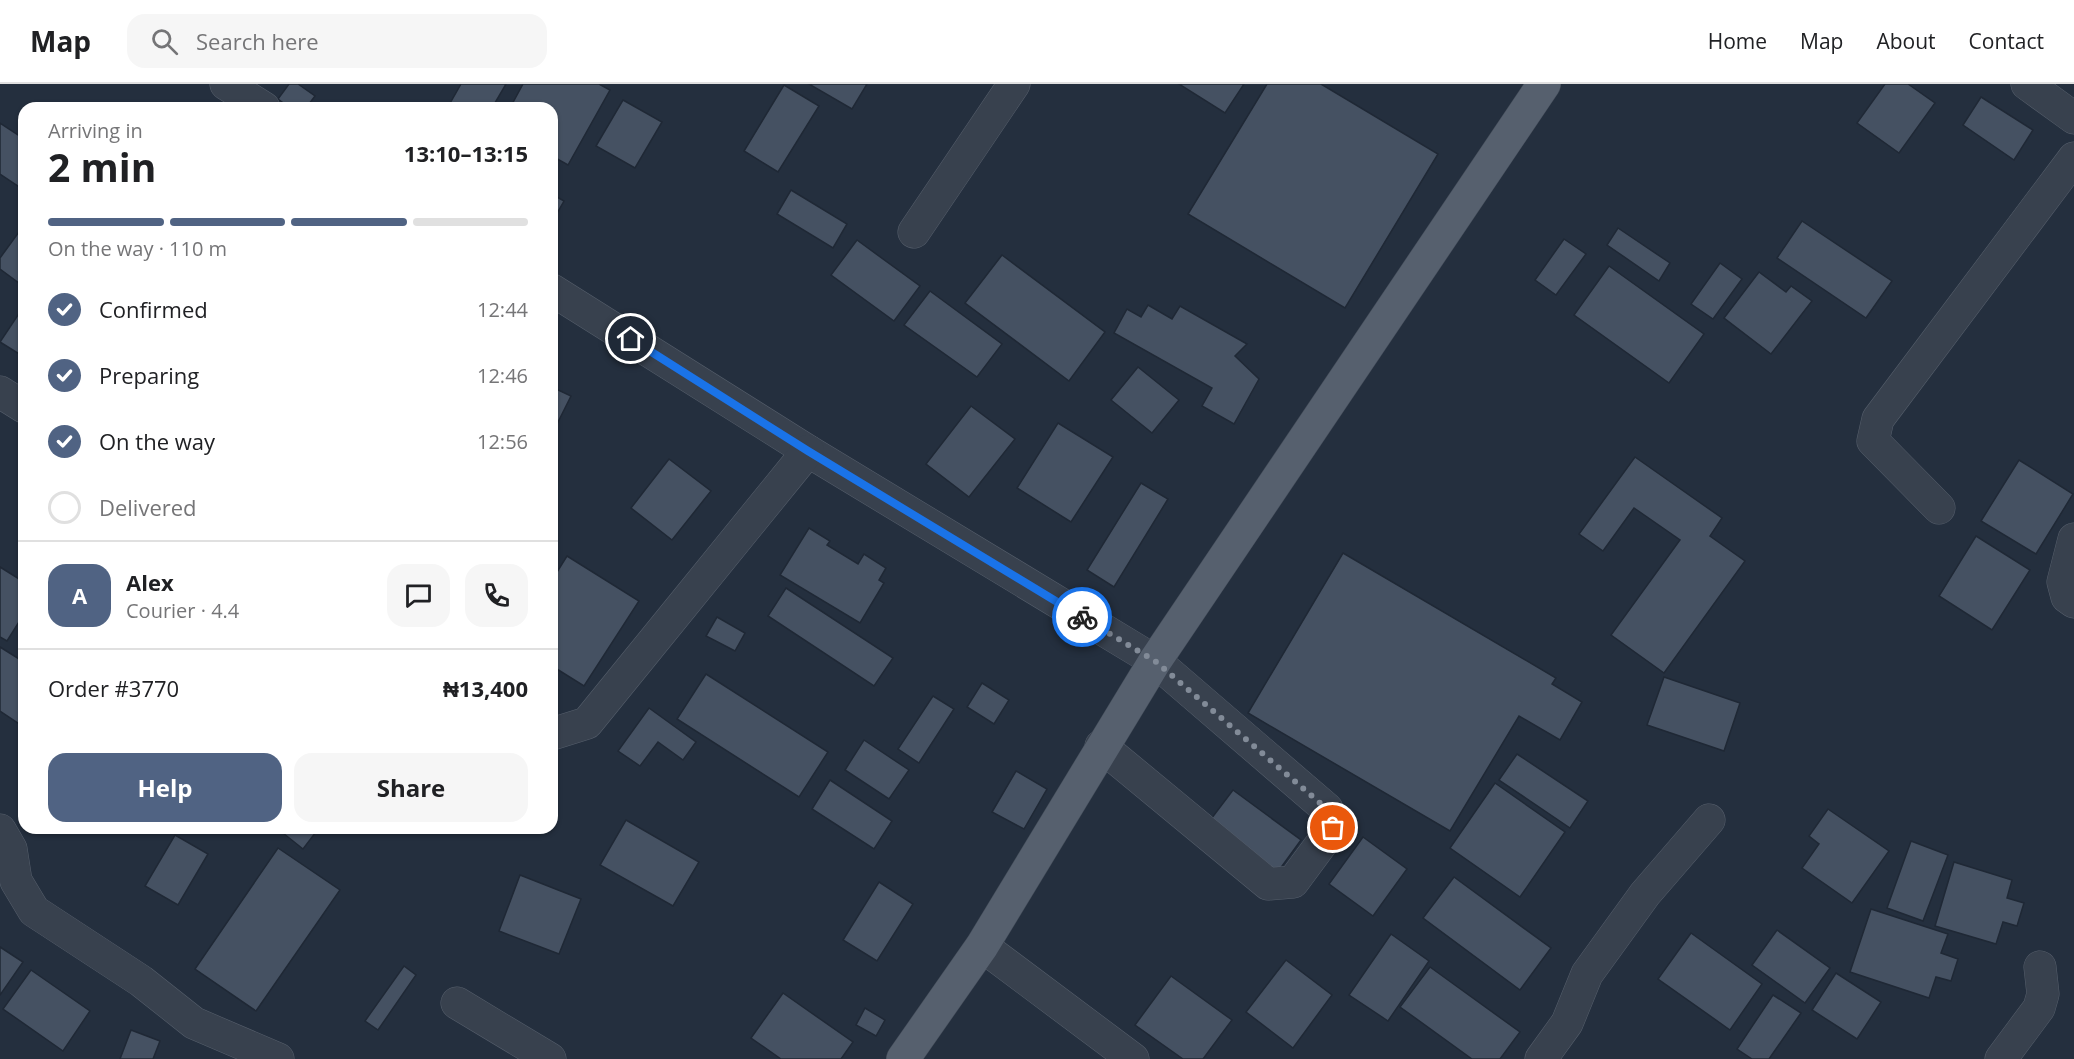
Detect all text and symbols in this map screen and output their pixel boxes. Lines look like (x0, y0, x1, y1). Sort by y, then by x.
search box (127, 14, 547, 68)
text: Map (30, 22, 91, 60)
icon: search (148, 25, 181, 58)
text: Search here (196, 26, 319, 56)
text: Home (1708, 27, 1767, 55)
text: Map (1800, 27, 1843, 55)
text: About (1876, 27, 1936, 55)
text: Contact (1969, 27, 2044, 55)
text: Arriving in (48, 117, 143, 144)
text: 13:10–13:15 (404, 138, 528, 168)
text: 2 min (48, 140, 156, 193)
text: On the way · 110 m (48, 235, 227, 262)
icon: check (48, 293, 81, 326)
text: Confirmed (99, 294, 208, 324)
text: 12:44 (477, 296, 528, 323)
pin (605, 313, 656, 364)
icon: home (614, 322, 647, 355)
icon: check (48, 359, 81, 392)
text: Preparing (99, 360, 199, 390)
text: 12:46 (477, 362, 528, 389)
icon: check (48, 425, 81, 458)
text: On the way (99, 426, 215, 456)
text: 12:56 (477, 428, 528, 455)
text: Delivered (99, 492, 197, 522)
button: chat (387, 564, 450, 627)
button: phone (465, 564, 528, 627)
text: Alex (126, 567, 174, 597)
text: A (72, 580, 87, 610)
courier (1052, 587, 1112, 647)
text: Courier · 4.4 (126, 597, 239, 624)
icon: bike (1066, 601, 1099, 634)
text: Order #3770 (48, 673, 179, 703)
text: ₦13,400 (443, 673, 528, 703)
button: Help (48, 753, 282, 822)
button: Share (294, 753, 528, 822)
pin (1307, 802, 1358, 853)
icon: bag (1316, 811, 1349, 844)

